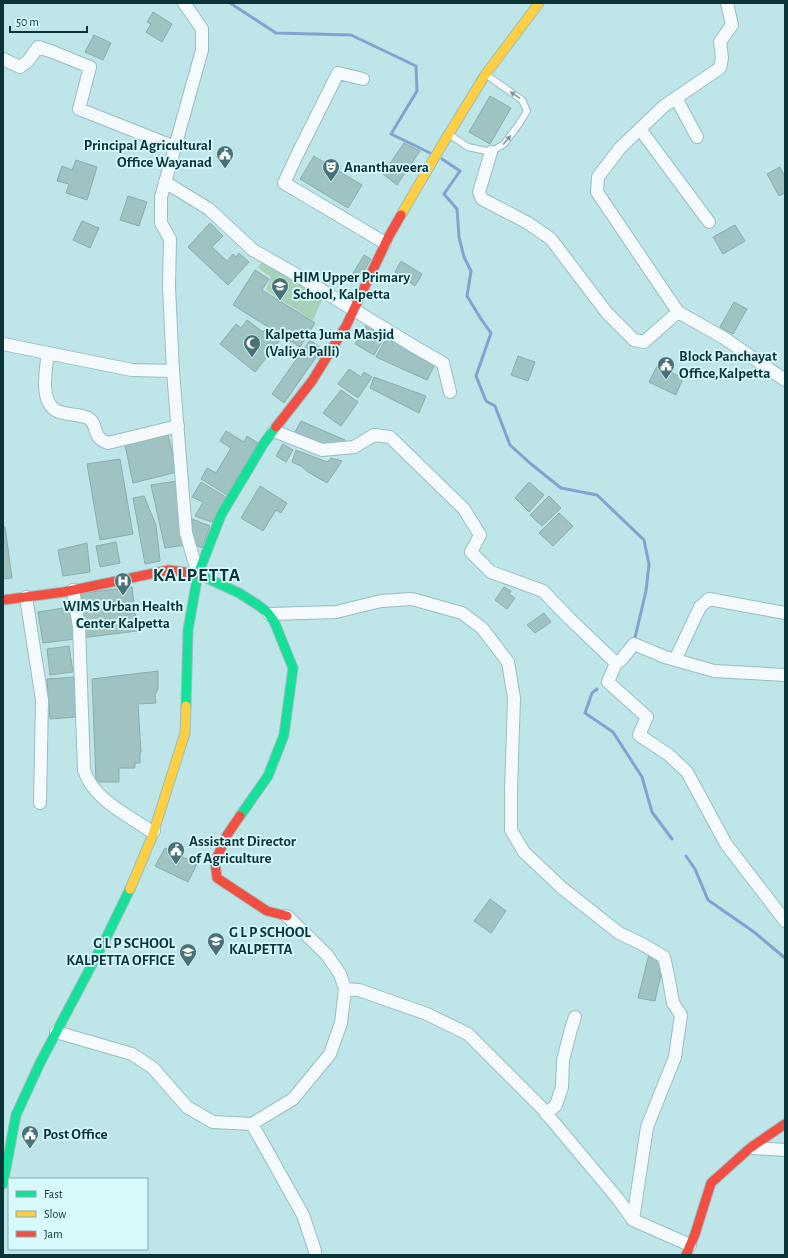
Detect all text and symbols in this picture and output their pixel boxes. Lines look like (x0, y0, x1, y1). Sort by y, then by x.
scale bar (10, 8, 87, 34)
text: 50 m (16, 16, 39, 28)
one-way arrow (510, 91, 520, 99)
one-way arrow (502, 135, 511, 145)
place label: Principal Agricultural Office Wayanad (84, 138, 212, 170)
public building icon: Principal Agricultural Office Wayanad (215, 144, 235, 169)
theatre icon: Ananthaveera (321, 157, 341, 182)
place label: Ananthaveera (344, 160, 429, 175)
place label: HIM Upper Primary School, Kalpetta (293, 270, 410, 302)
school or university icon: HIM Upper Primary School, Kalpetta (270, 276, 290, 301)
place label: Kalpetta Juma Masjid (Valiya Palli) (265, 327, 394, 359)
mosque icon: Kalpetta Juma Masjid (Valiya Palli) (242, 333, 262, 358)
place label: Block Panchayat Office,Kalpetta (679, 349, 777, 381)
public building icon: Block Panchayat Office,Kalpetta (656, 355, 676, 380)
district label: KALPETTA (153, 566, 241, 585)
hospital icon: WIMS Urban Health Center Kalpetta (113, 571, 133, 596)
place label: WIMS Urban Health Center Kalpetta (63, 599, 183, 631)
place label: Assistant Director of Agriculture (189, 834, 297, 866)
public building icon: Assistant Director of Agriculture (166, 840, 186, 865)
place label: G L P SCHOOL KALPETTA (229, 925, 311, 957)
school or university icon: G L P SCHOOL KALPETTA (206, 931, 226, 956)
place label: G L P SCHOOL KALPETTA OFFICE (66, 936, 176, 968)
school or university icon: G L P SCHOOL KALPETTA OFFICE (178, 942, 198, 967)
public building icon: Post Office (20, 1124, 40, 1149)
place label: Post Office (43, 1127, 108, 1142)
legend (8, 1178, 148, 1250)
text: Fast (44, 1188, 63, 1200)
text: Slow (44, 1208, 66, 1220)
text: Jam (44, 1228, 63, 1240)

